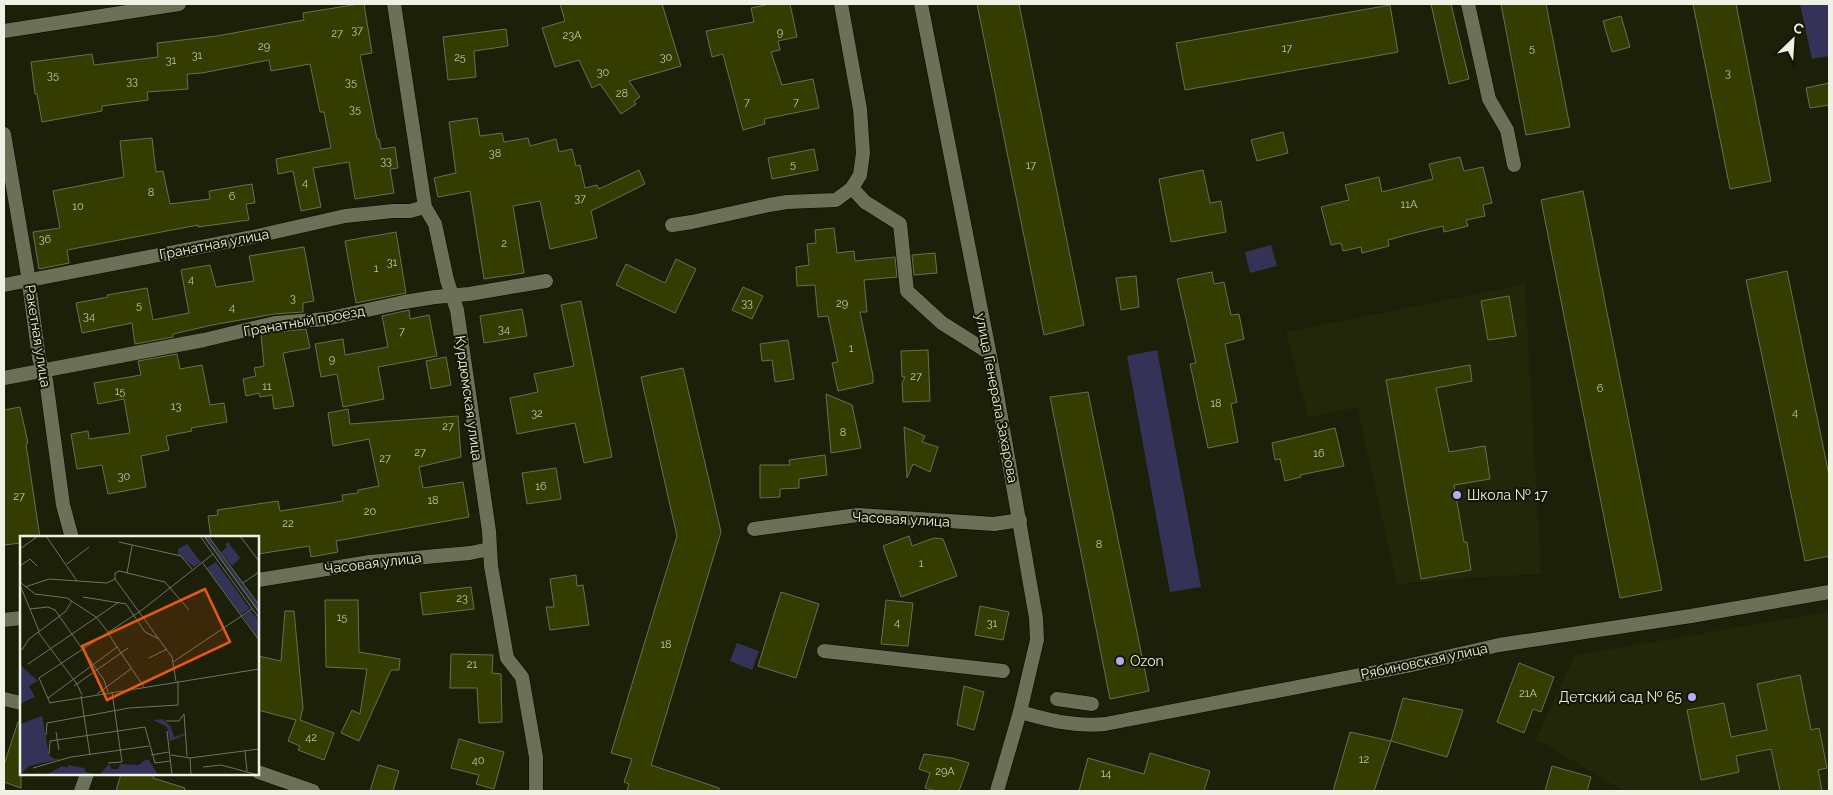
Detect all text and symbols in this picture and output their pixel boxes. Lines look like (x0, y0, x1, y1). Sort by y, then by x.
north arrow (1768, 15, 1818, 65)
text: С (1791, 19, 1807, 38)
house number: 37 (351, 24, 363, 37)
house number: 9 (777, 26, 783, 39)
house number: 27 (331, 27, 343, 40)
house number: 23А (562, 29, 582, 42)
house number: 29 (258, 40, 270, 53)
house number: 17 (1282, 42, 1292, 55)
house number: 5 (1529, 42, 1535, 55)
house number: 31 (192, 49, 203, 62)
house number: 25 (454, 51, 466, 64)
house number: 30 (660, 51, 673, 64)
house number: 31 (166, 54, 177, 67)
house number: 30 (597, 66, 610, 79)
house number: 3 (1725, 67, 1731, 80)
house number: 35 (47, 69, 59, 82)
house number: 33 (126, 75, 138, 88)
house number: 35 (345, 76, 357, 89)
house number: 28 (616, 87, 628, 100)
house number: 7 (744, 96, 750, 109)
house number: 7 (793, 96, 799, 109)
house number: 35 (349, 103, 361, 116)
house number: 38 (489, 147, 501, 160)
house number: 33 (380, 155, 392, 168)
house number: 5 (790, 158, 796, 171)
house number: 17 (1026, 159, 1036, 172)
house number: 4 (302, 176, 308, 189)
house number: 8 (148, 186, 154, 199)
house number: 6 (229, 190, 236, 203)
house number: 37 (574, 192, 586, 205)
house number: 11А (1401, 198, 1418, 211)
house number: 10 (72, 200, 84, 213)
street label: Гранатная улица (158, 225, 270, 263)
house number: 36 (39, 233, 52, 246)
house number: 2 (501, 237, 507, 250)
house number: 31 (387, 256, 398, 269)
house number: 1 (374, 262, 379, 275)
house number: 4 (188, 273, 194, 286)
street label: Ракетная улица (22, 283, 54, 389)
house number: 3 (290, 292, 296, 305)
house number: 33 (741, 297, 753, 310)
house number: 29 (836, 297, 848, 310)
house number: 5 (136, 299, 142, 312)
house number: 4 (229, 301, 235, 314)
street label: Гранатный проезд (242, 302, 366, 340)
house number: 34 (83, 310, 95, 323)
street label: улица Генерала Захарова (973, 312, 1021, 484)
house number: 34 (498, 323, 510, 336)
house number: 7 (399, 325, 405, 338)
street label: Курдюмская улица (452, 334, 486, 462)
house number: 1 (849, 342, 854, 355)
house number: 9 (329, 353, 335, 366)
house number: 27 (910, 370, 922, 383)
house number: 11 (262, 380, 272, 393)
house number: 6 (1597, 382, 1604, 395)
house number: 15 (115, 385, 125, 398)
house number: 18 (1210, 397, 1222, 410)
house number: 13 (171, 400, 181, 413)
house number: 4 (1792, 406, 1798, 419)
house number: 32 (531, 407, 543, 420)
house number: 27 (442, 420, 454, 433)
house number: 8 (840, 426, 846, 439)
house number: 27 (414, 446, 426, 459)
house number: 16 (1313, 447, 1325, 460)
house number: 27 (379, 452, 391, 465)
house number: 30 (118, 470, 131, 483)
house number: 16 (535, 480, 547, 493)
place label: Школа № 17 (1467, 487, 1548, 503)
marker: Школа № 17 (1451, 489, 1463, 501)
house number: 27 (13, 490, 25, 503)
house number: 18 (427, 494, 439, 507)
house number: 20 (364, 505, 376, 518)
street label: Часовая улица (852, 508, 950, 530)
house number: 22 (282, 517, 294, 530)
inset map (20, 536, 259, 775)
house number: 8 (1096, 538, 1102, 551)
street label: Часовая улица (324, 549, 422, 577)
house number: 1 (919, 557, 924, 570)
house number: 23 (456, 592, 468, 605)
house number: 15 (337, 611, 347, 624)
house number: 4 (894, 616, 900, 629)
house number: 31 (987, 617, 998, 630)
house number: 18 (660, 638, 672, 651)
street label: Рябиновская улица (1359, 640, 1489, 682)
place label: Ozon (1130, 653, 1164, 669)
marker: Ozon (1114, 655, 1126, 667)
house number: 21 (467, 658, 478, 671)
house number: 21А (1519, 687, 1538, 700)
place label: Детский сад № 65 (1559, 689, 1682, 705)
marker: Детский сад № 65 (1686, 691, 1698, 703)
house number: 42 (305, 731, 317, 744)
house number: 12 (1359, 753, 1369, 766)
house number: 40 (472, 754, 485, 767)
house number: 29А (935, 765, 955, 778)
house number: 14 (1101, 767, 1111, 780)

